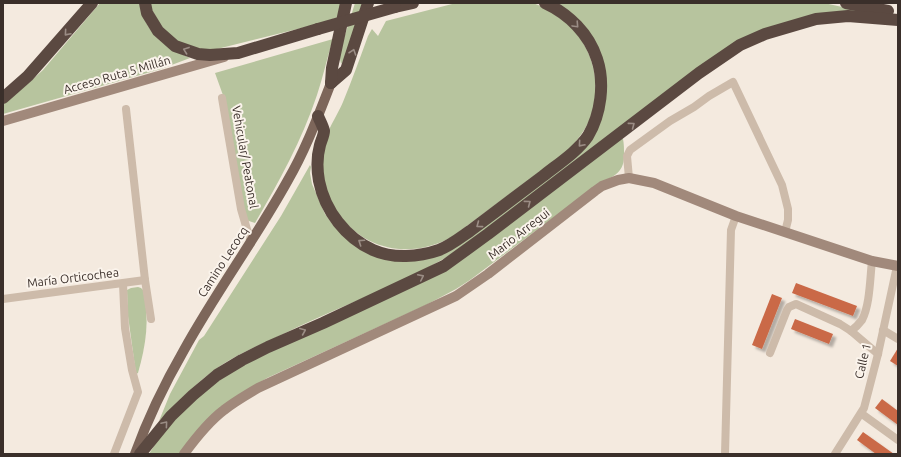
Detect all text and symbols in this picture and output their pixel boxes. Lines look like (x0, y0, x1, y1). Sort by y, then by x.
one-way arrow (571, 21, 578, 28)
one-way arrow (64, 28, 71, 35)
one-way arrow (183, 46, 190, 55)
one-way arrow (348, 49, 356, 56)
street label: Acceso Ruta 5 Millán (62, 53, 172, 96)
street label: Vehicular/ Peatonal (230, 104, 261, 209)
one-way arrow (627, 122, 634, 129)
one-way arrow (578, 139, 585, 147)
one-way arrow (524, 201, 531, 208)
street label: Mario Arregui (486, 206, 552, 262)
one-way arrow (477, 220, 484, 227)
street label: Camino Lecocq (195, 224, 250, 299)
one-way arrow (358, 240, 365, 247)
street label: María Orticochea (26, 265, 120, 290)
one-way arrow (417, 274, 425, 281)
one-way arrow (300, 328, 307, 336)
street label: Calle 1 (852, 342, 873, 380)
one-way arrow (160, 421, 167, 428)

